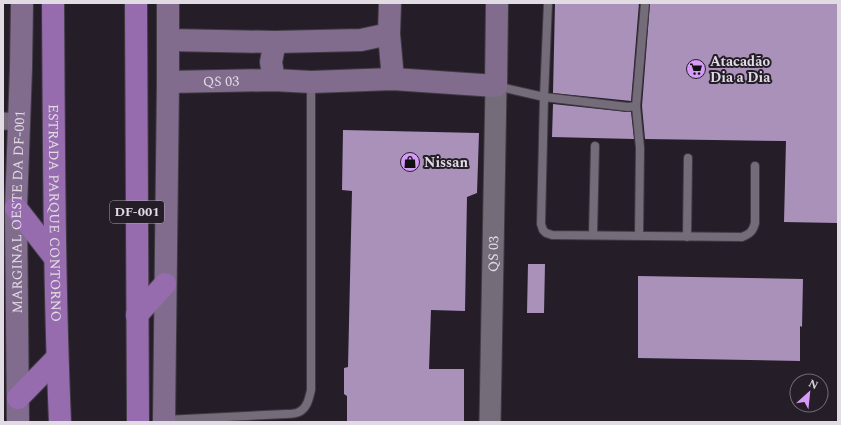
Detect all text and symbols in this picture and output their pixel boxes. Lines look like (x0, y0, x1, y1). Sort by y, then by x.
place label: Atacadão Dia a Dia (710, 51, 771, 88)
supermarket icon: Atacadão Dia a Dia (685, 58, 707, 80)
street label: QS 03 (203, 70, 239, 92)
street label: ESTRADA PARQUE CONTORNO (43, 104, 67, 322)
street label: MARGINAL OESTE DA DF-001 (5, 110, 30, 314)
shop icon: Nissan (399, 151, 421, 173)
place label: Nissan (424, 152, 468, 173)
road number: DF-001 (110, 201, 164, 223)
street label: QS 03 (482, 236, 504, 272)
north arrow (789, 373, 829, 413)
text: N (805, 375, 821, 394)

